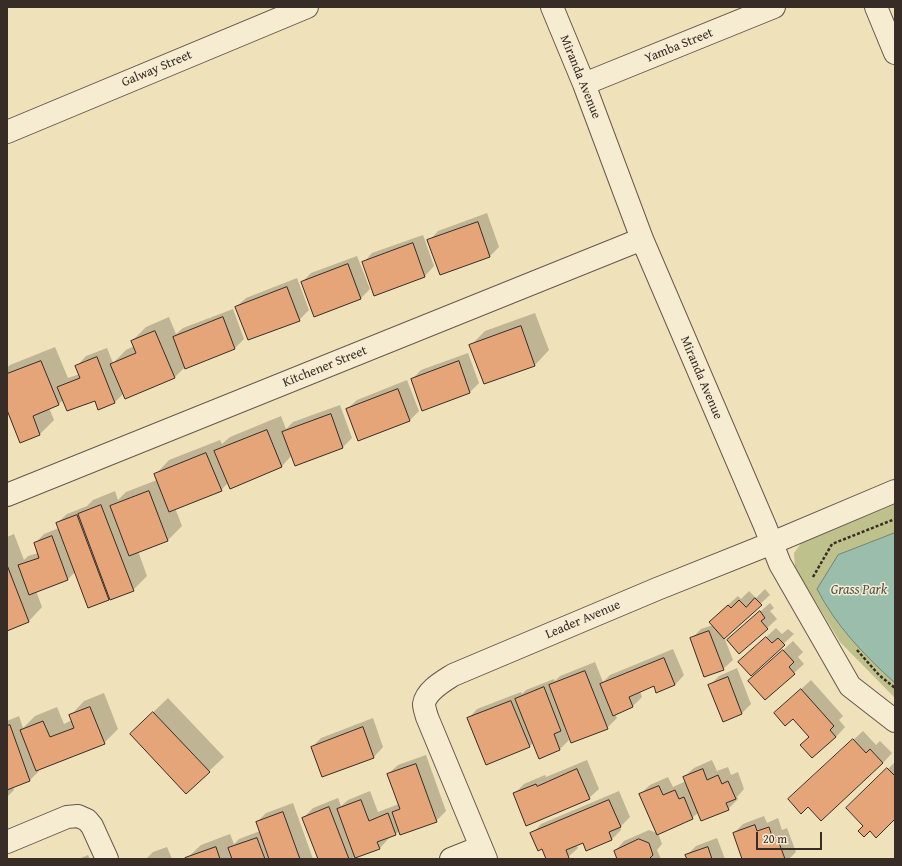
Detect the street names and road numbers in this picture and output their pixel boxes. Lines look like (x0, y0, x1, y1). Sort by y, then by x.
street label: Yamba Street (643, 25, 715, 67)
street label: Miranda Avenue (556, 33, 604, 121)
street label: Galway Street (119, 47, 195, 91)
street label: Miranda Avenue (676, 334, 726, 422)
street label: Kitchener Street (281, 343, 369, 391)
street label: Leader Avenue (543, 597, 623, 643)

